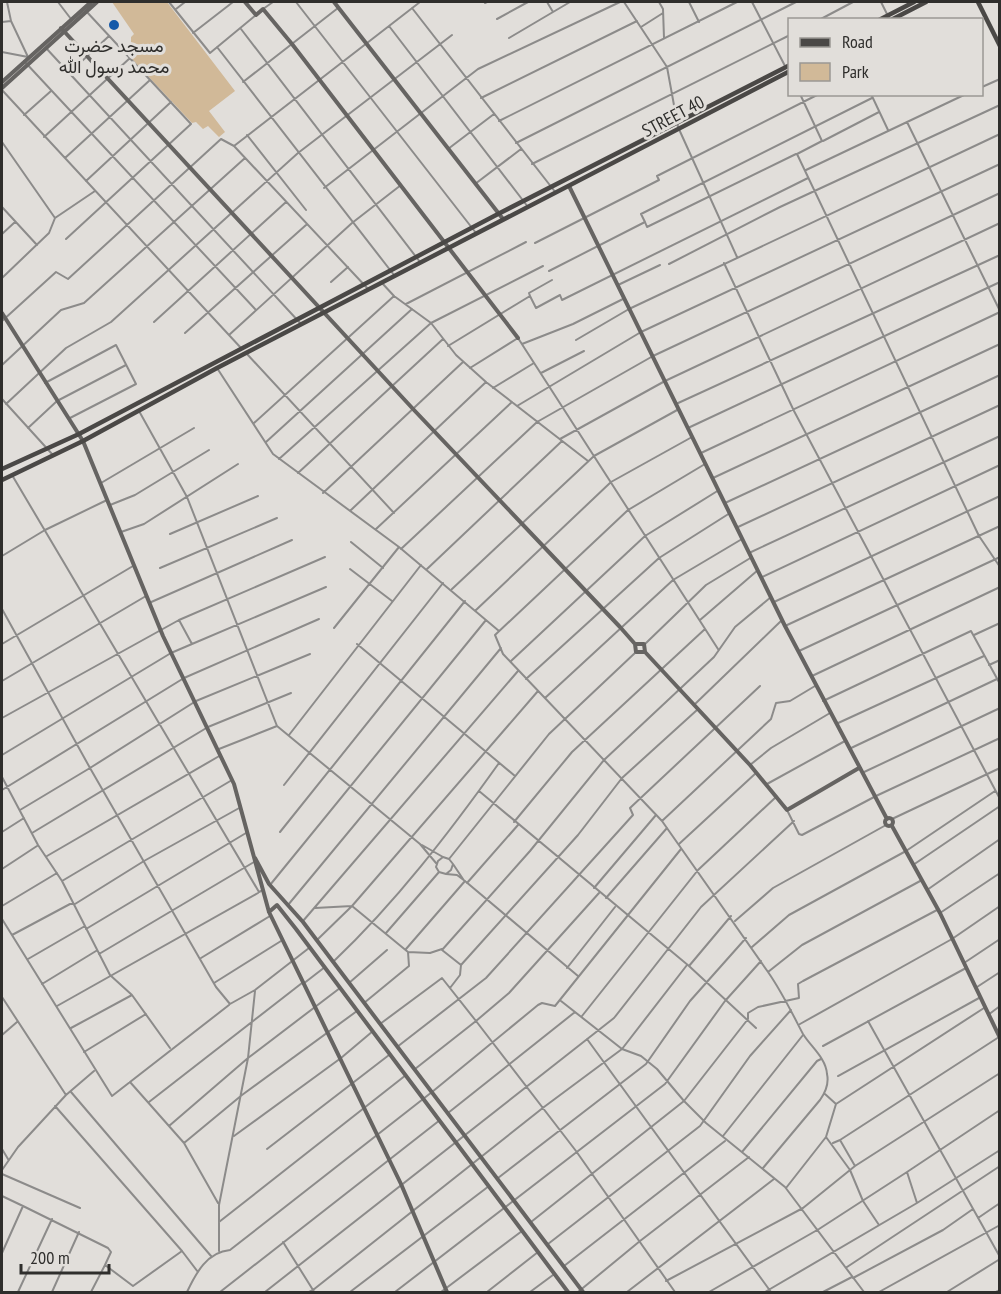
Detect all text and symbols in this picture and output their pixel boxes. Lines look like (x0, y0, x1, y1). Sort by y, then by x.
marker: مسجد حضرت محمد رسول الله (107, 18, 121, 32)
legend (788, 18, 983, 96)
text: Road (842, 30, 873, 53)
place label: مسجد حضرت محمد رسول الله (59, 34, 169, 78)
text: Park (842, 60, 869, 83)
street label: STREET 40 (638, 90, 708, 142)
scale bar (21, 1237, 110, 1275)
text: 200 m (30, 1246, 70, 1269)

